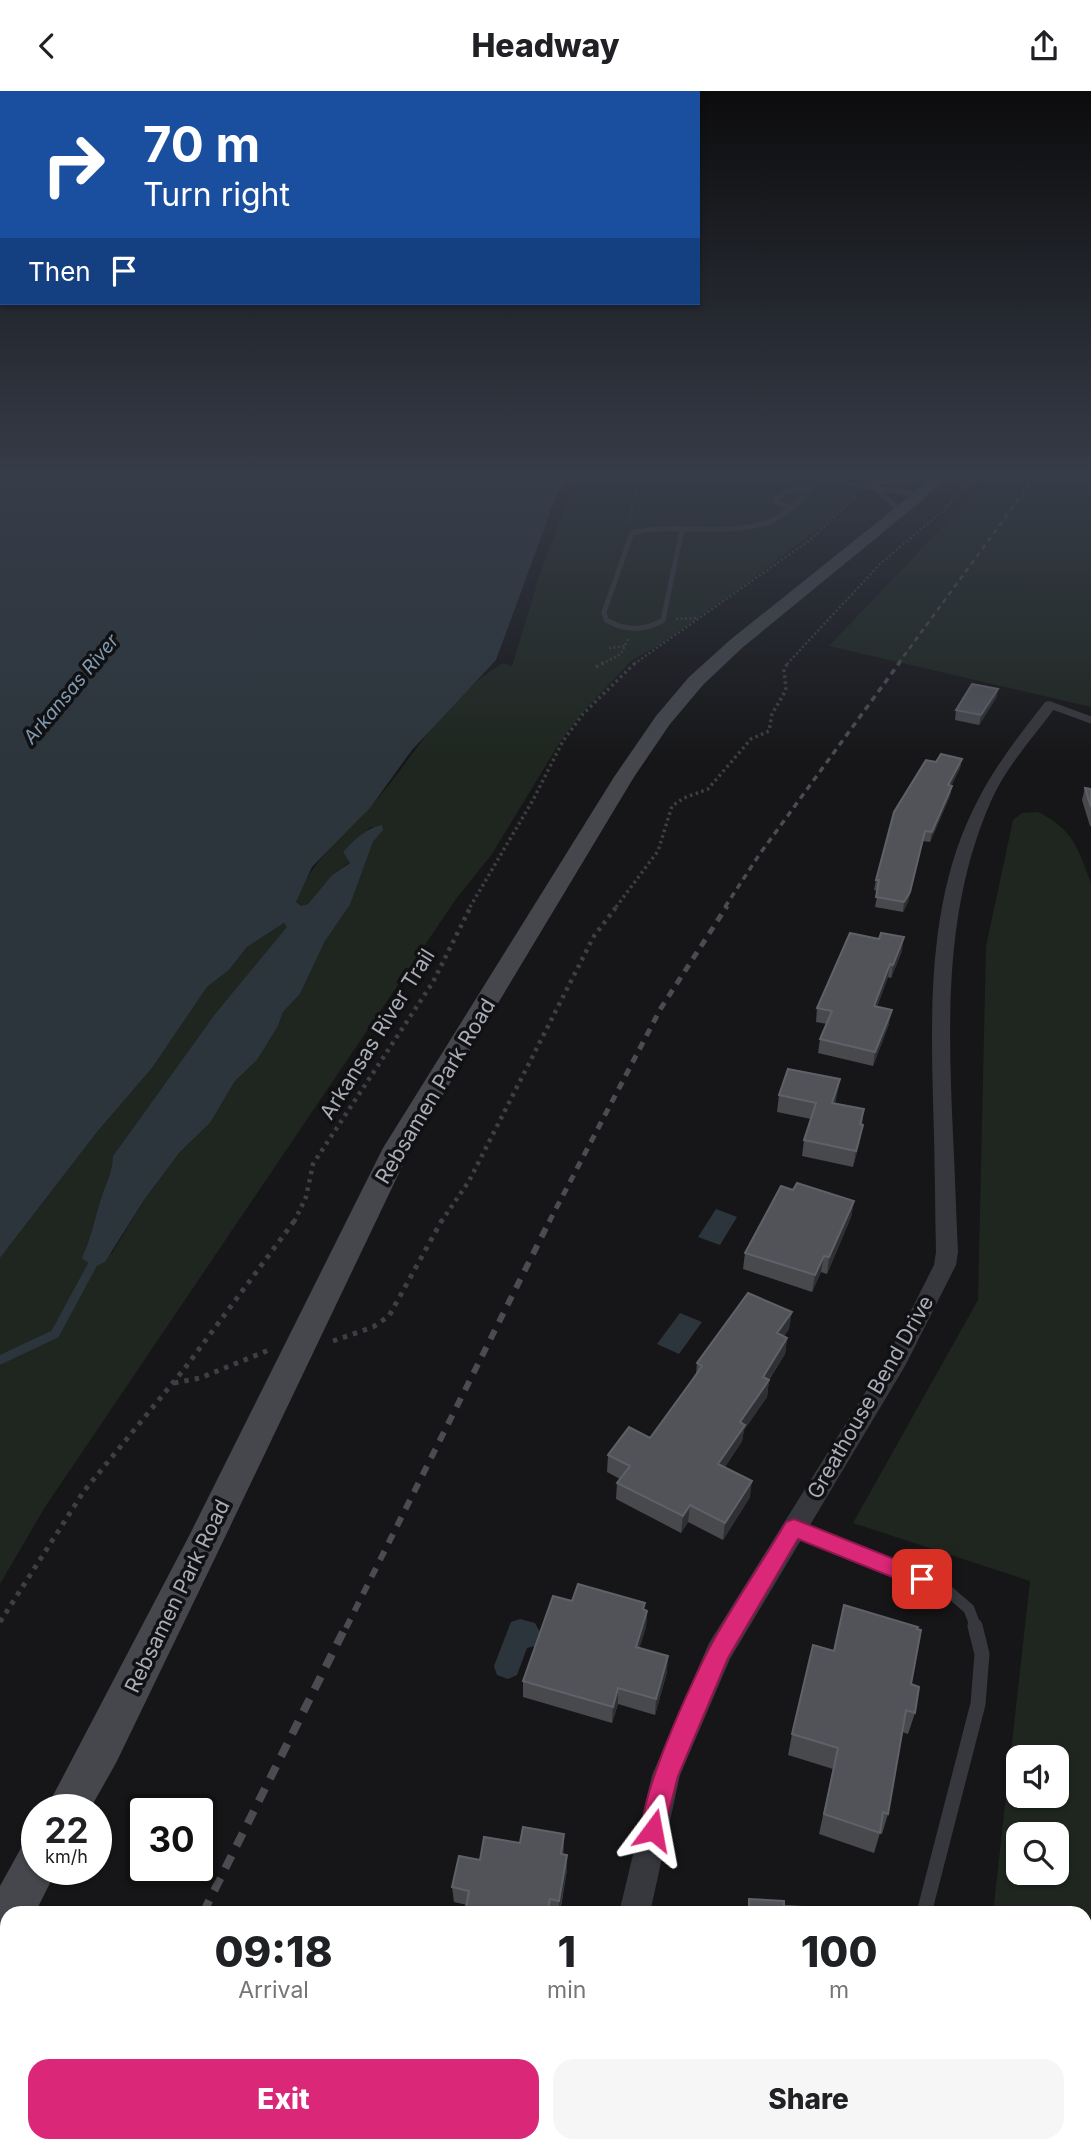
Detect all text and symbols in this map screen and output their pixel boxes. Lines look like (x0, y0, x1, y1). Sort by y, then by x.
text: Headway (471, 26, 620, 65)
icon: back (28, 27, 66, 65)
icon: share (1025, 27, 1063, 65)
text: 70 m (143, 115, 260, 174)
icon: right (28, 119, 119, 210)
text: Turn right (143, 175, 290, 214)
icon: arrive (105, 252, 143, 290)
text: Then (28, 256, 91, 287)
water label: Arkansas River (18, 629, 124, 749)
street label: Arkansas River Trail (314, 944, 440, 1124)
street label: Rebsamen Park Road (370, 994, 500, 1188)
street label: Greathouse Bend Drive (802, 1291, 938, 1503)
street label: Rebsamen Park Road (119, 1495, 235, 1697)
pin (892, 1549, 952, 1609)
icon: arrive (903, 1560, 941, 1598)
map controls (1006, 1745, 1069, 1885)
button: sound (1006, 1745, 1069, 1808)
position arrow (616, 1793, 690, 1867)
speed limit sign: 30 (126, 1794, 217, 1885)
text: 22 (44, 1809, 89, 1851)
button: search (1006, 1822, 1069, 1885)
text: km/h (45, 1846, 88, 1867)
text: 09:18 (214, 1926, 333, 1977)
text: 1 (557, 1926, 576, 1977)
text: 100 (801, 1926, 877, 1977)
text: Arrival (238, 1976, 309, 2004)
text: min (547, 1976, 586, 2004)
text: m (829, 1976, 849, 2004)
button: Exit (28, 2059, 539, 2139)
button: Share (553, 2059, 1064, 2139)

